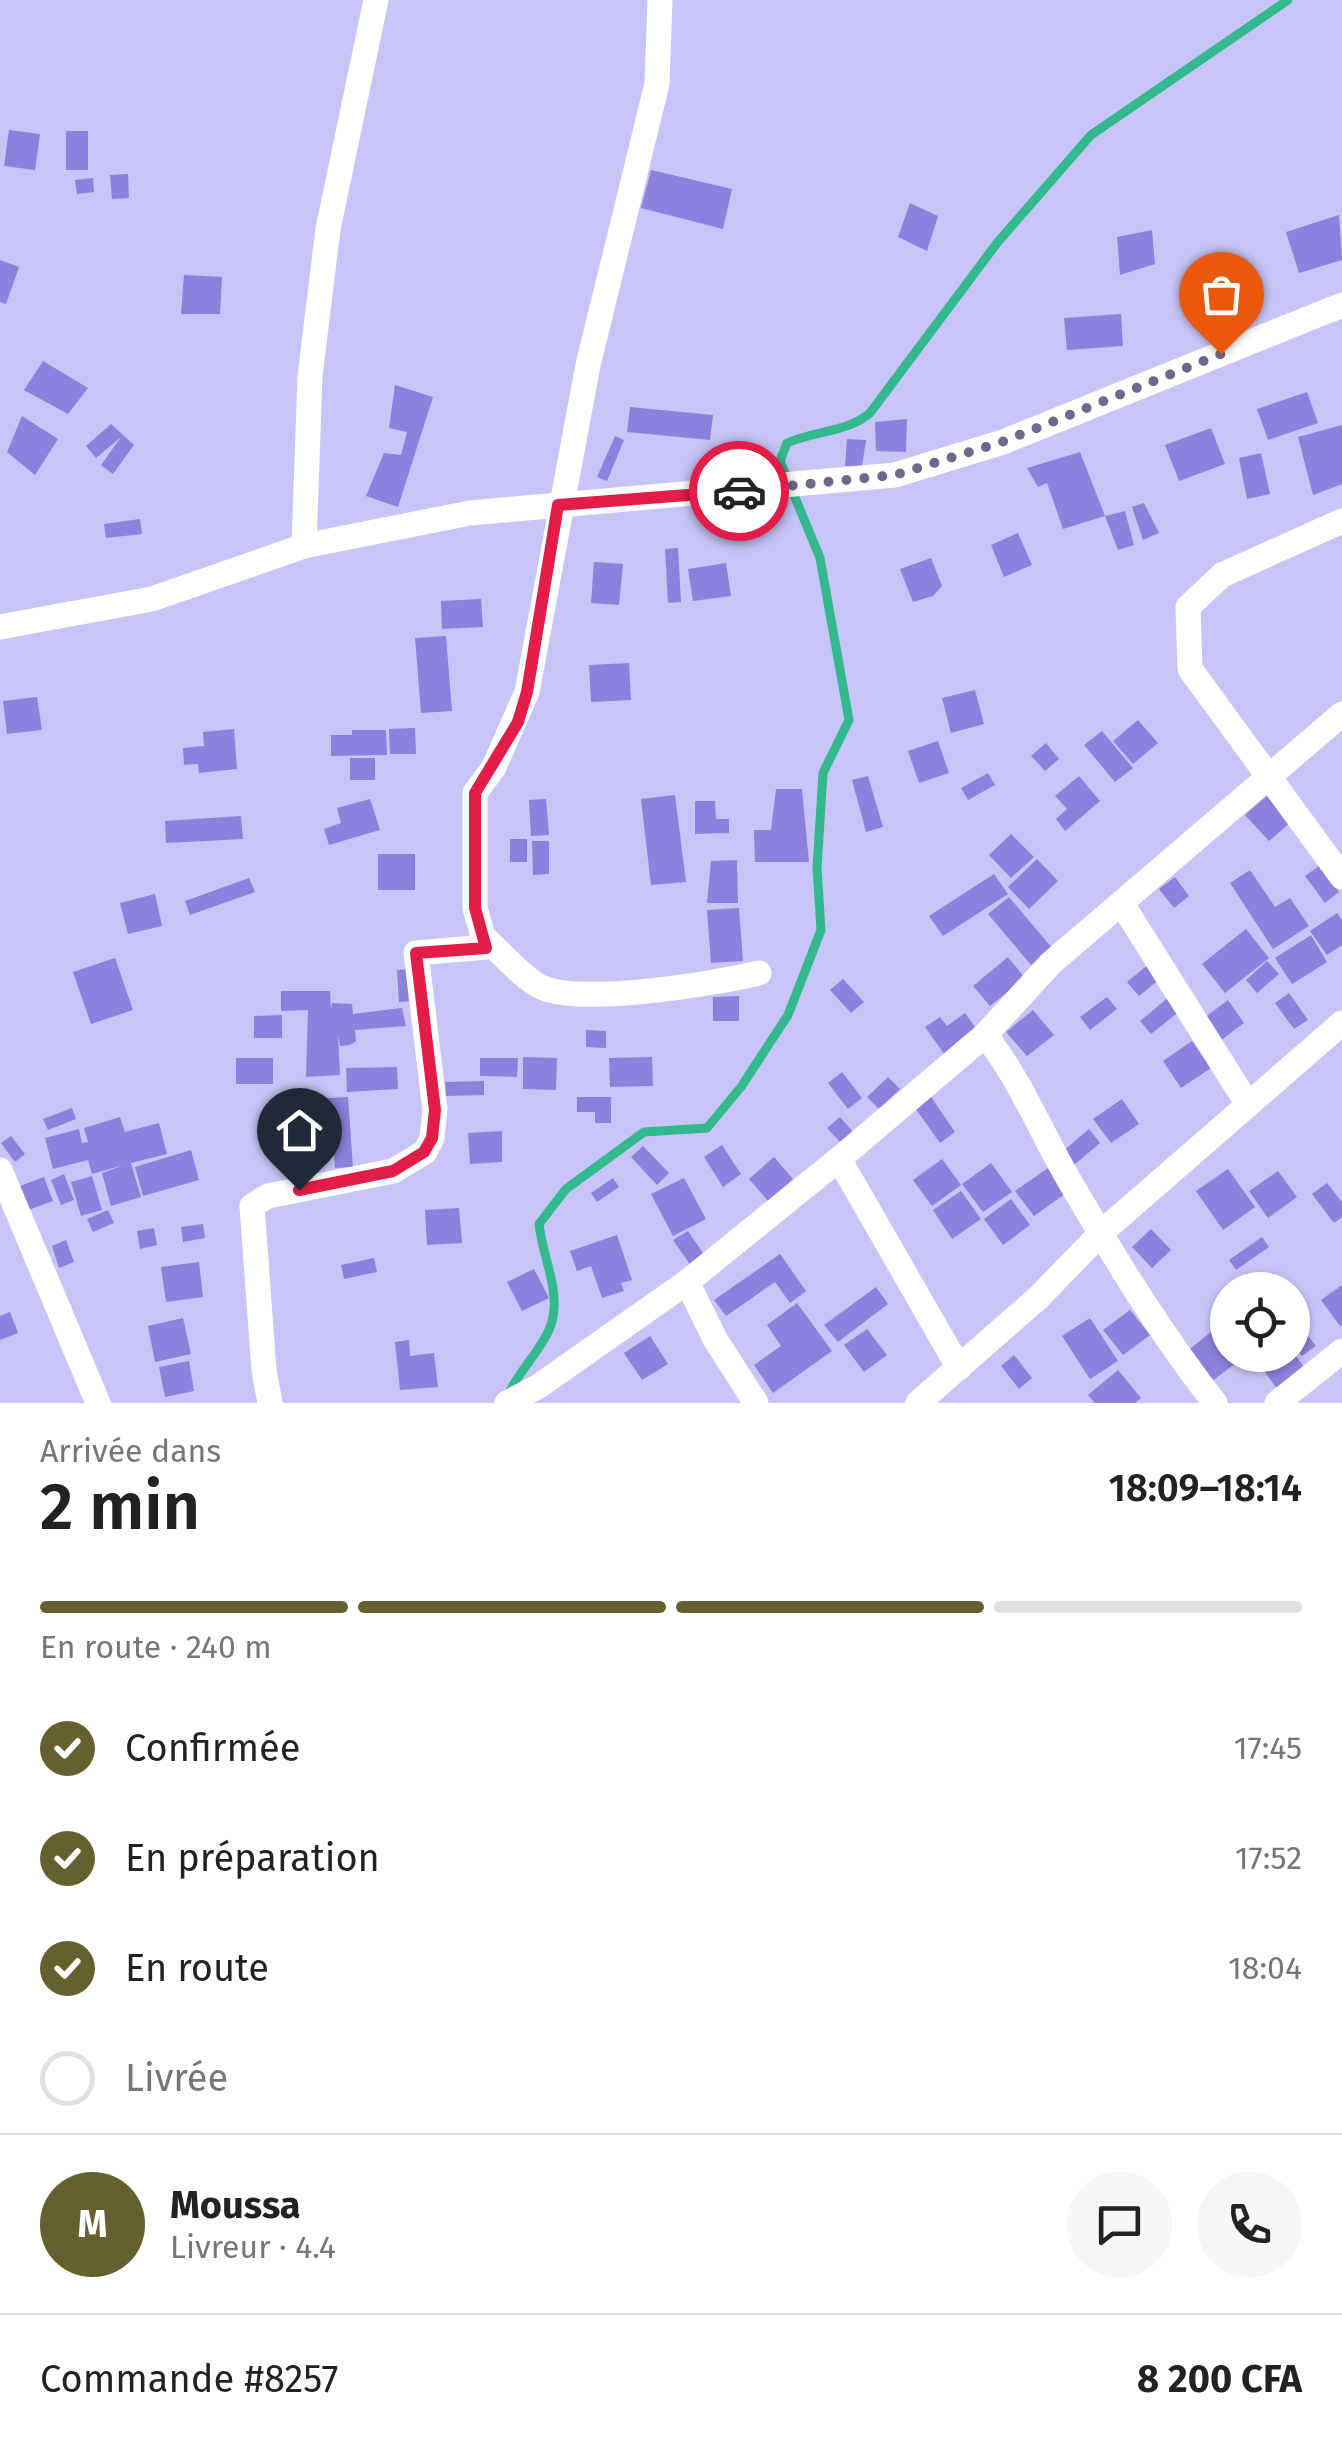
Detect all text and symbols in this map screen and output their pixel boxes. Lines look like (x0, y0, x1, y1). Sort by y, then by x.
pin (1179, 252, 1264, 355)
icon: bag (1194, 267, 1249, 322)
courier (689, 441, 789, 541)
icon: car (712, 464, 767, 519)
pin (257, 1088, 342, 1191)
icon: home (272, 1103, 327, 1158)
map controls (1210, 1272, 1310, 1372)
button: locate (1210, 1272, 1310, 1372)
text: Arrivée dans (40, 1432, 221, 1470)
text: 18:09–18:14 (1109, 1465, 1302, 1511)
text: 2 min (40, 1468, 200, 1546)
text: En route · 240 m (40, 1628, 272, 1666)
icon: check (40, 1721, 95, 1776)
text: Confirmée (125, 1725, 301, 1771)
text: 17:45 (1234, 1729, 1302, 1767)
icon: check (40, 1831, 95, 1886)
text: En préparation (125, 1835, 380, 1881)
text: 17:52 (1235, 1839, 1302, 1877)
icon: check (40, 1941, 95, 1996)
text: En route (125, 1945, 269, 1991)
text: 18:04 (1228, 1949, 1302, 1987)
text: Livrée (125, 2055, 228, 2101)
button: chat (1067, 2172, 1172, 2277)
button: phone (1197, 2172, 1302, 2277)
text: Moussa (170, 2182, 301, 2228)
text: M (78, 2201, 107, 2247)
text: Livreur · 4.4 (170, 2228, 336, 2266)
text: Commande #8257 (40, 2356, 338, 2402)
text: 8 200 CFA (1137, 2356, 1302, 2402)

